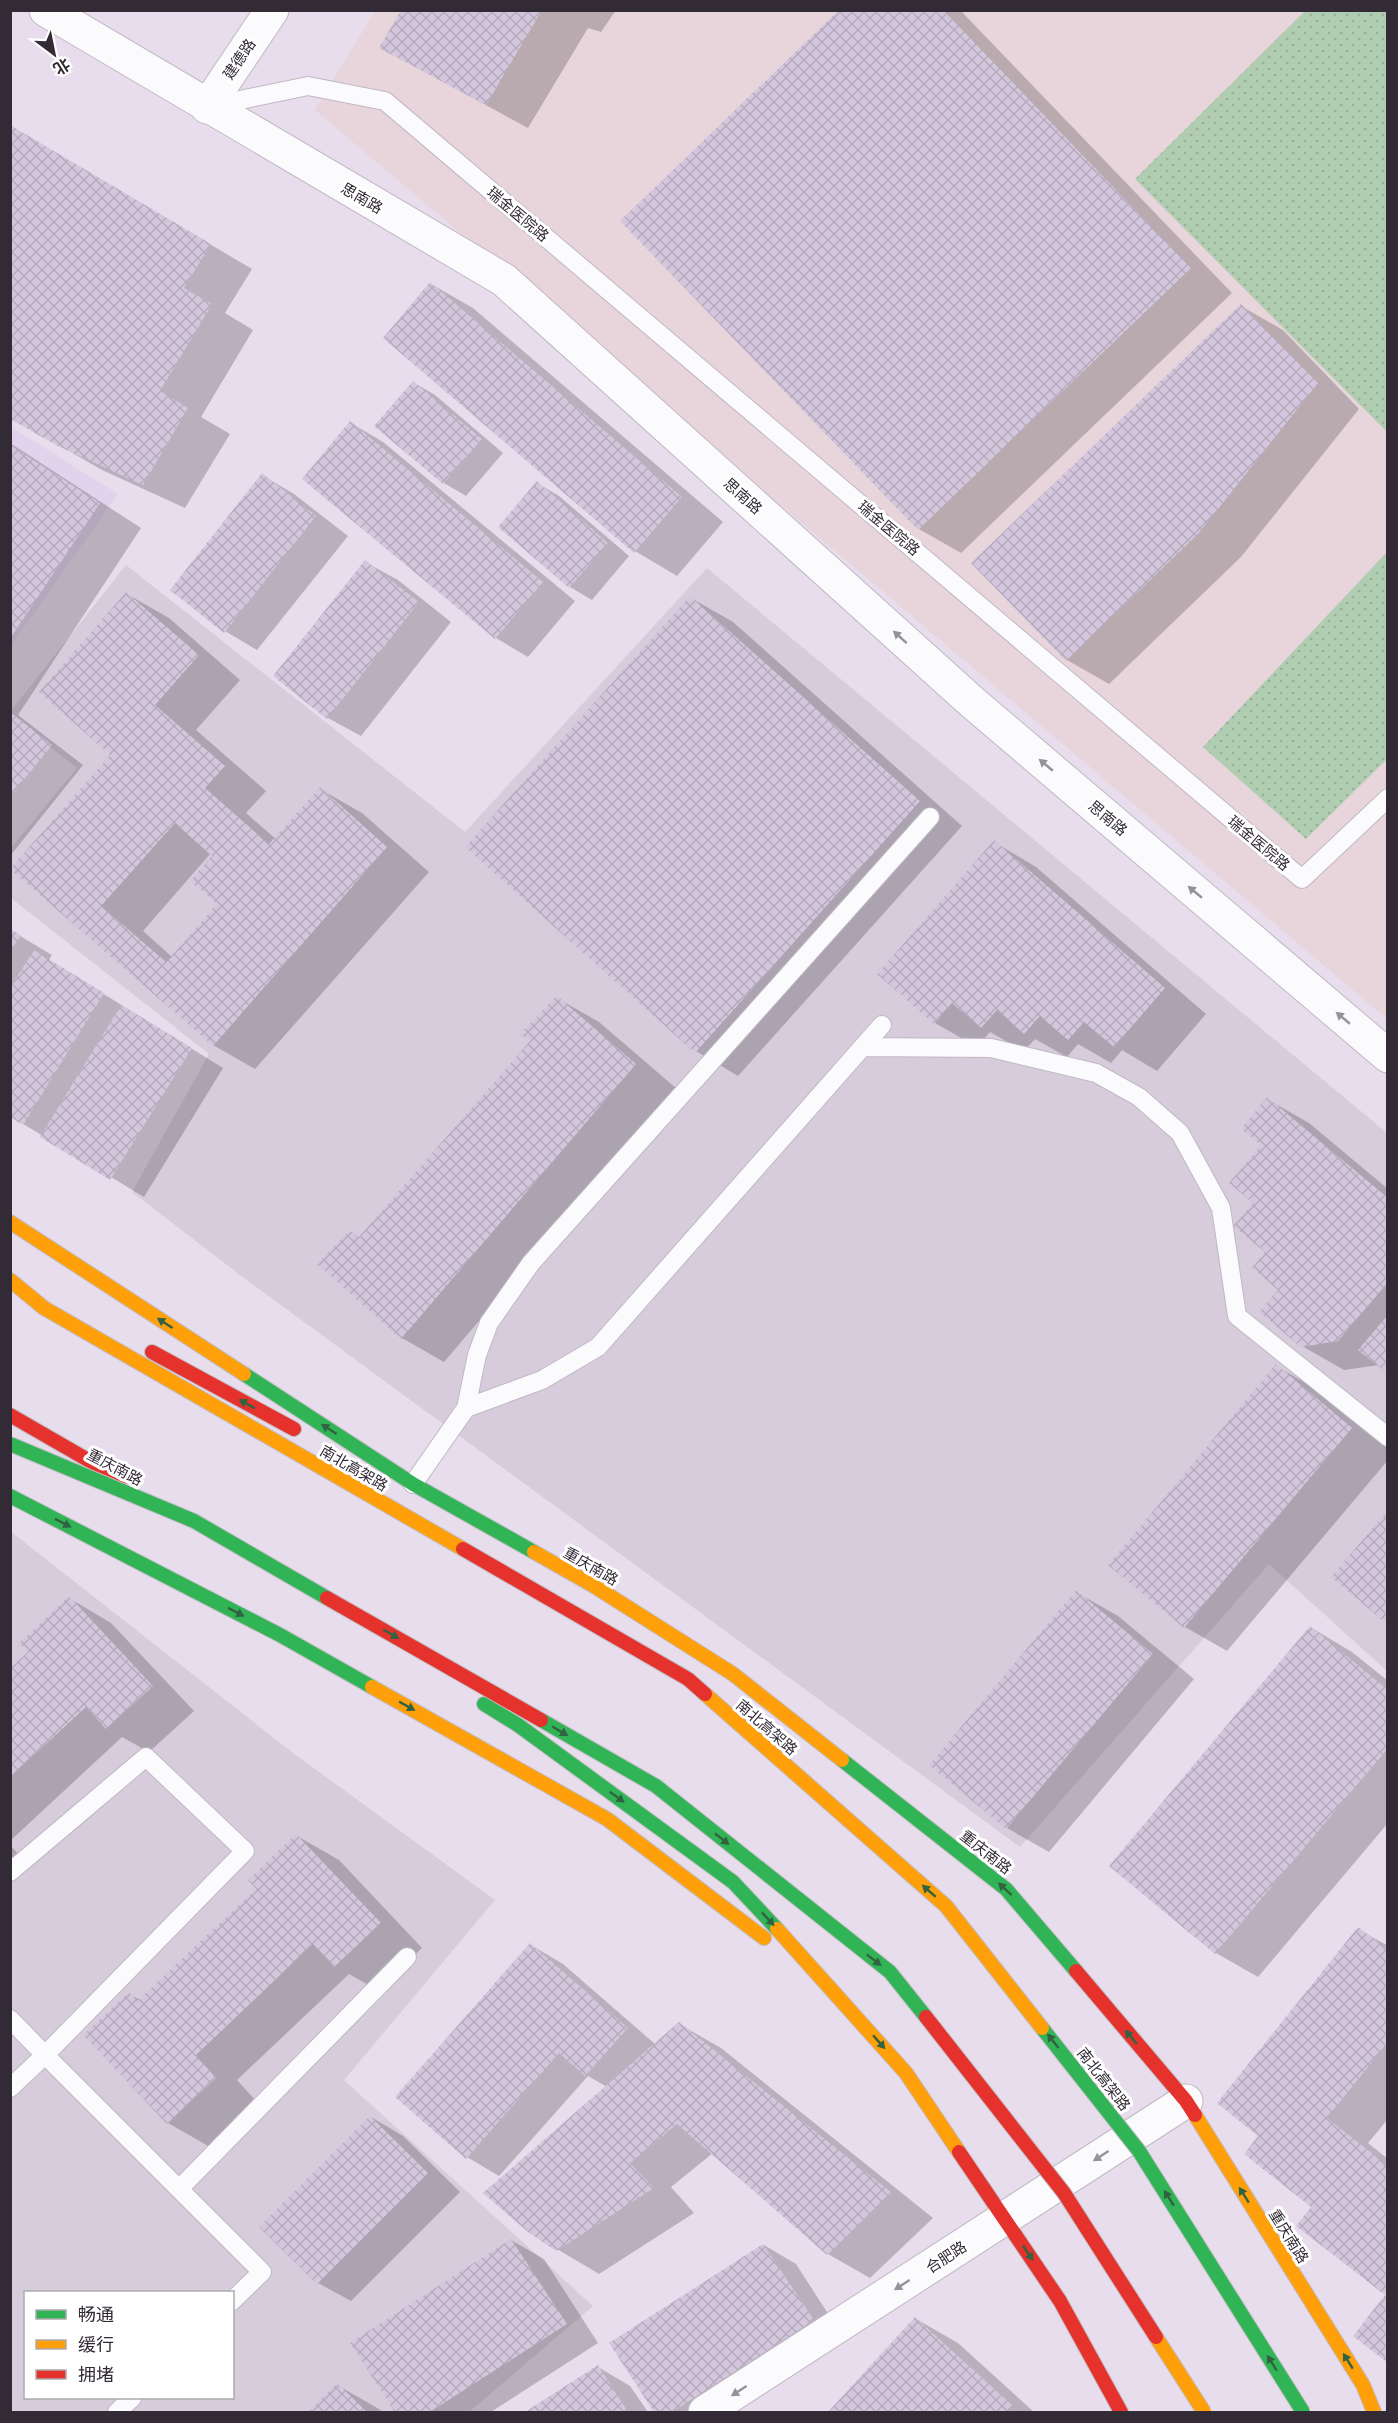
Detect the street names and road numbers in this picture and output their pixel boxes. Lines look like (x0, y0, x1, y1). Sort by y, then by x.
street label: 建德路 (218, 34, 260, 84)
street label: 思南路 (337, 178, 387, 218)
street label: 瑞金医院路 (483, 182, 553, 246)
street label: 思南路 (719, 473, 767, 519)
street label: 瑞金医院路 (854, 496, 924, 560)
street label: 思南路 (1084, 795, 1132, 841)
street label: 瑞金医院路 (1224, 811, 1294, 875)
street label: 南北高架路 (316, 1440, 392, 1496)
street label: 重庆南路 (84, 1444, 146, 1490)
street label: 重庆南路 (560, 1542, 622, 1590)
street label: 南北高架路 (732, 1694, 802, 1760)
street label: 重庆南路 (956, 1825, 1016, 1879)
street label: 南北高架路 (1073, 2043, 1135, 2115)
street label: 重庆南路 (1264, 2205, 1314, 2267)
street label: 合肥路 (921, 2236, 971, 2278)

